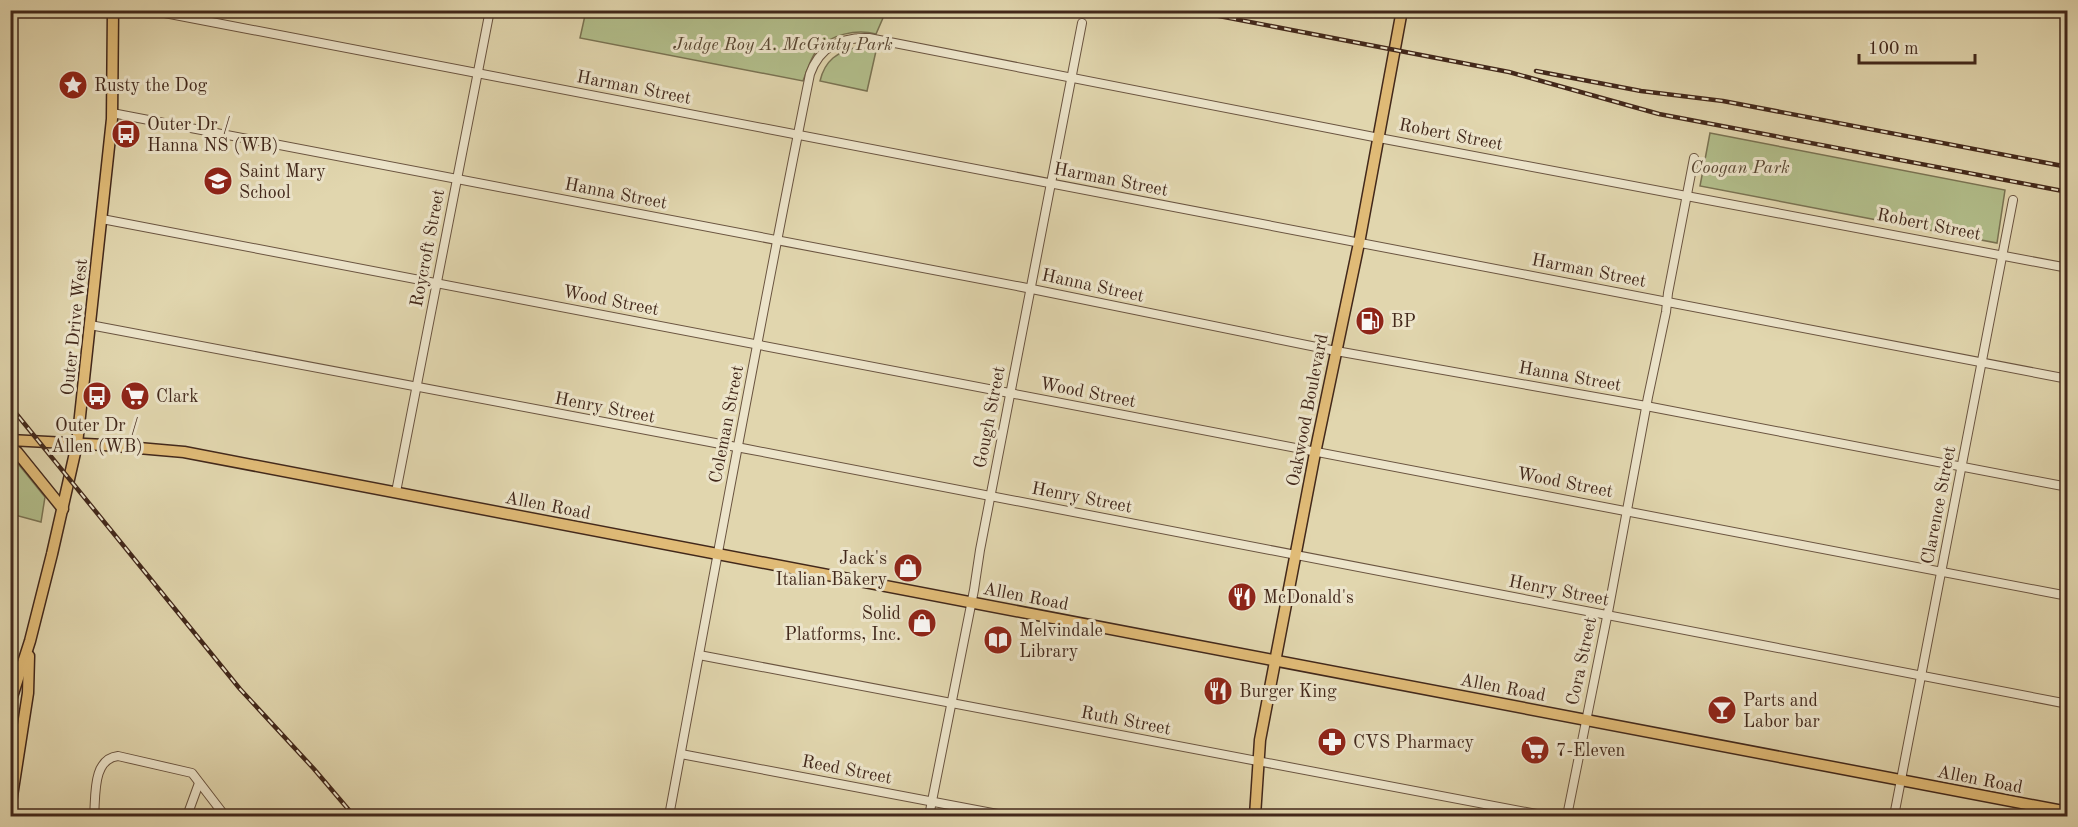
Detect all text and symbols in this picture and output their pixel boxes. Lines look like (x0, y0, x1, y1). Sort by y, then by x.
scale bar (1859, 27, 1974, 65)
park label: Judge Roy A. McGinty Park (673, 36, 893, 54)
text: 100 m (1868, 40, 1919, 58)
street label: Harman Street (575, 68, 693, 108)
place icon: Rusty the Dog (57, 69, 89, 101)
place label: Rusty the Dog (94, 77, 208, 95)
place label: Outer Dr / Hanna NS (WB) (147, 116, 278, 155)
street label: Robert Street (1397, 116, 1504, 154)
bus stop icon: Outer Dr / Hanna NS (WB) (110, 118, 142, 150)
park label: Coogan Park (1690, 159, 1790, 177)
street label: Harman Street (1052, 160, 1170, 200)
place label: Saint Mary School (239, 163, 326, 202)
school or university icon: Saint Mary School (202, 165, 234, 197)
street label: Hanna Street (563, 175, 669, 213)
street label: Roycroft Street (408, 188, 448, 309)
street label: Robert Street (1875, 206, 1982, 244)
street label: Harman Street (1530, 251, 1648, 291)
street label: Outer Drive West (59, 258, 91, 396)
street label: Hanna Street (1040, 266, 1146, 306)
street label: Wood Street (561, 283, 660, 319)
fuel station icon: BP (1354, 305, 1386, 337)
place label: BP (1391, 313, 1416, 331)
street label: Oakwood Boulevard (1284, 332, 1332, 488)
street label: Hanna Street (1517, 359, 1623, 395)
street label: Coleman Street (707, 364, 747, 485)
street label: Gough Street (971, 365, 1009, 470)
street label: Wood Street (1038, 375, 1137, 411)
bus stop icon: Outer Dr / Allen (WB) (81, 380, 113, 412)
supermarket icon: Clark (119, 380, 151, 412)
place label: Clark (156, 388, 199, 406)
street label: Henry Street (553, 389, 657, 427)
place label: Outer Dr / Allen (WB) (51, 417, 143, 456)
street label: Clarence Street (1919, 445, 1959, 566)
street label: Wood Street (1515, 465, 1614, 501)
street label: Henry Street (1030, 479, 1134, 517)
street label: Allen Road (504, 489, 592, 523)
place label: Jack's Italian Bakery (775, 550, 887, 589)
shop icon: Jack's Italian Bakery (892, 552, 924, 584)
street label: Henry Street (1507, 572, 1611, 610)
street label: Allen Road (982, 580, 1070, 614)
restaurant icon: McDonald's (1226, 581, 1258, 613)
place label: McDonald's (1263, 589, 1354, 607)
place label: Solid Platforms, Inc. (785, 605, 901, 644)
shop icon: Solid Platforms, Inc. (906, 607, 938, 639)
street label: Cora Street (1564, 615, 1600, 707)
place label: Melvindale Library (1019, 622, 1103, 661)
library icon: Melvindale Library (982, 624, 1014, 656)
street label: Allen Road (1459, 671, 1547, 705)
restaurant icon: Burger King (1202, 675, 1234, 707)
place label: Burger King (1239, 683, 1337, 701)
place label: Parts and Labor bar (1743, 692, 1821, 731)
bar icon: Parts and Labor bar (1706, 694, 1738, 726)
street label: Ruth Street (1079, 703, 1172, 739)
pharmacy icon: CVS Pharmacy (1316, 726, 1348, 758)
place label: CVS Pharmacy (1353, 734, 1474, 752)
supermarket icon: 7-Eleven (1519, 734, 1551, 766)
place label: 7-Eleven (1556, 742, 1626, 760)
street label: Reed Street (800, 752, 893, 788)
street label: Allen Road (1936, 763, 2024, 797)

